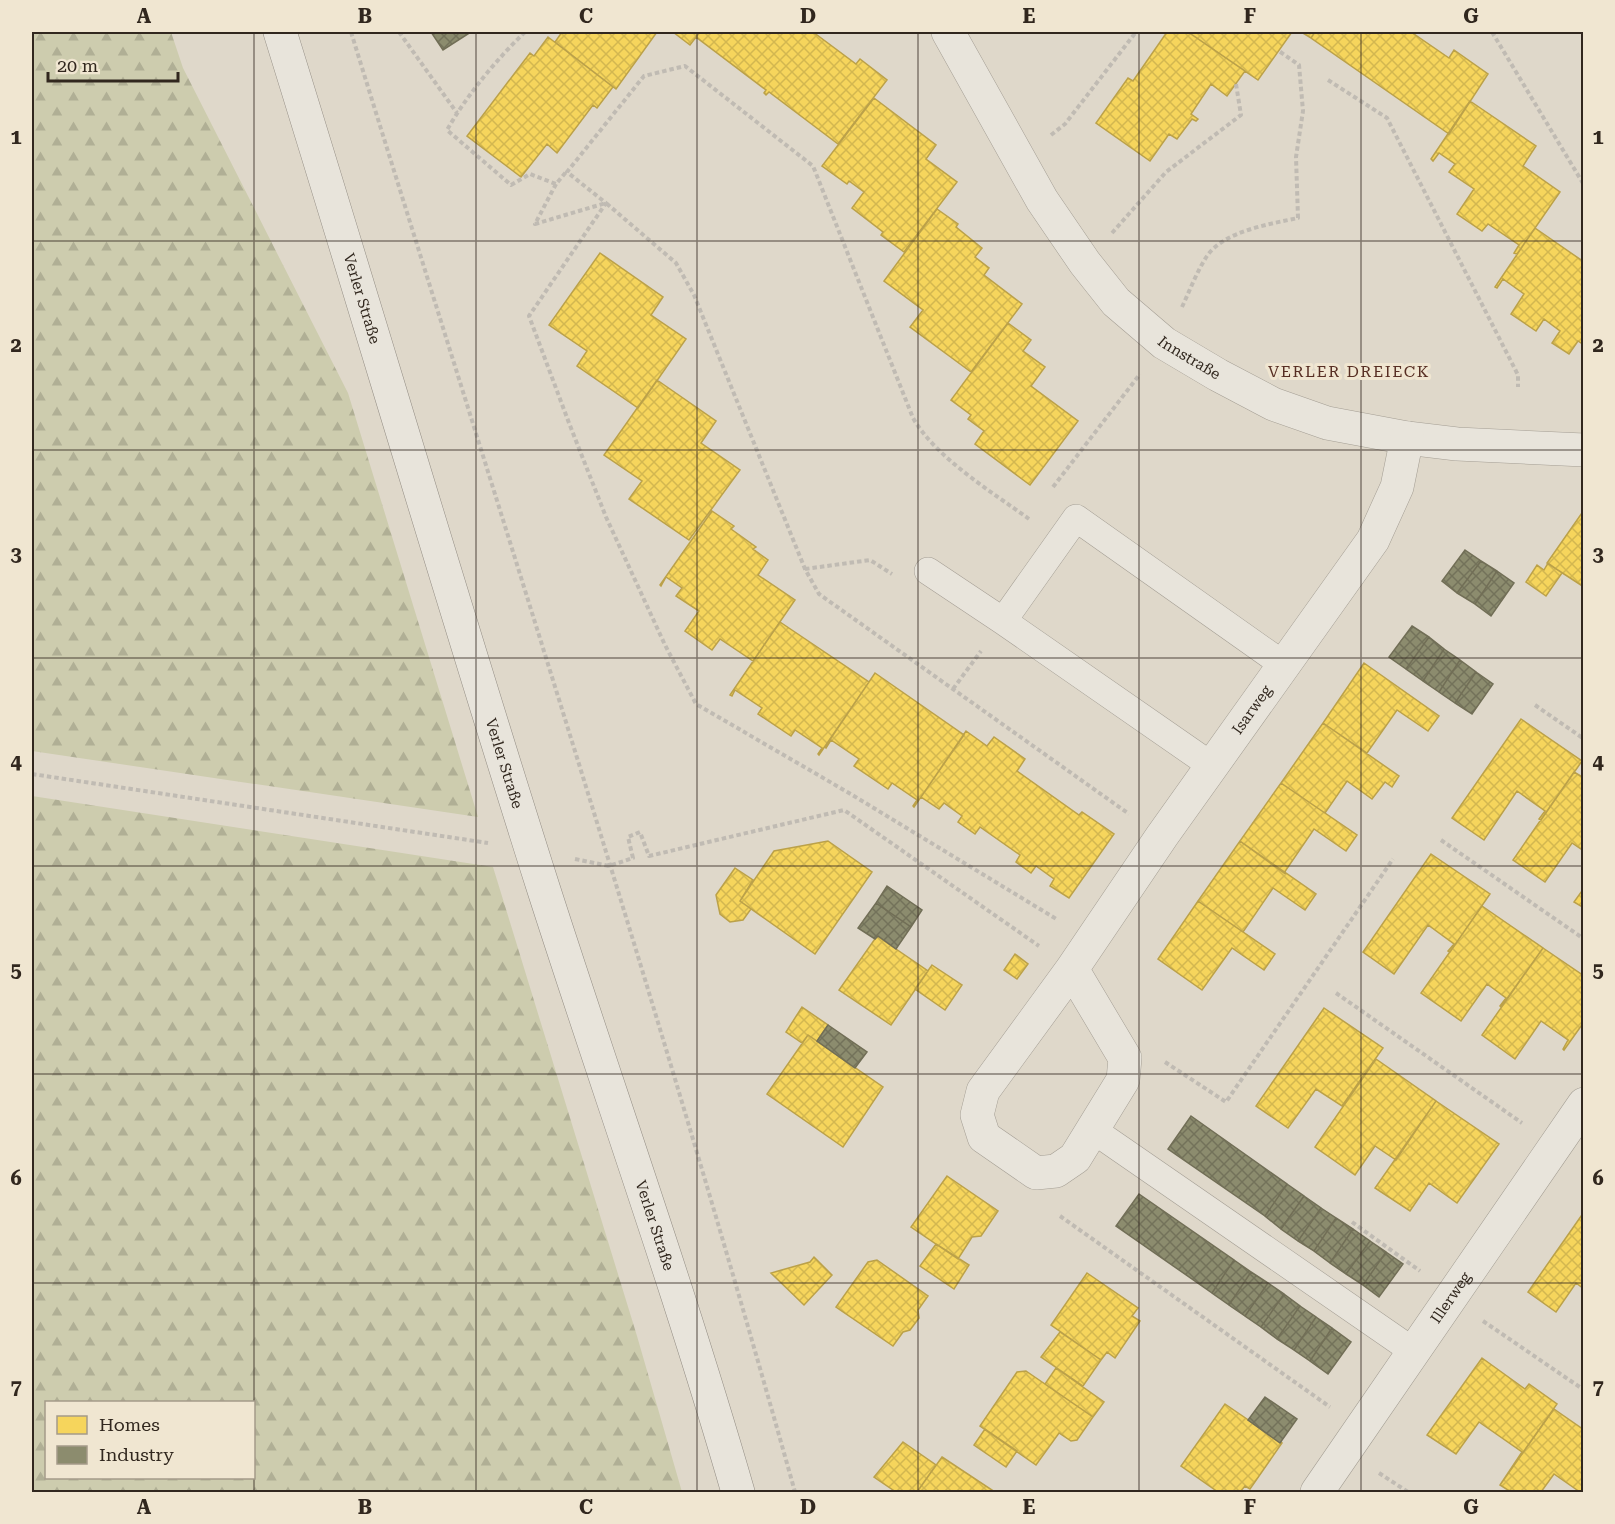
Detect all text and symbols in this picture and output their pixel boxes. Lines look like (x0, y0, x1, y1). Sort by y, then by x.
text: A (137, 4, 152, 28)
text: B (358, 4, 372, 28)
text: C (579, 4, 593, 28)
text: D (800, 4, 816, 28)
text: E (1023, 4, 1036, 28)
text: F (1244, 4, 1256, 28)
text: G (1463, 4, 1479, 28)
scale bar (48, 45, 178, 83)
text: 20 m (57, 55, 98, 76)
text: 1 (10, 125, 22, 149)
text: 1 (1592, 125, 1604, 149)
street label: Verler Straße (340, 251, 384, 346)
text: 2 (10, 333, 22, 357)
street label: Innstraße (1154, 333, 1224, 383)
text: 2 (1592, 333, 1604, 357)
district label: VERLER DREIECK (1268, 362, 1430, 381)
text: 3 (10, 542, 22, 566)
text: 3 (1592, 542, 1604, 566)
street label: Isarweg (1228, 681, 1276, 738)
street label: Verler Straße (482, 716, 527, 811)
text: 4 (10, 750, 22, 774)
text: 4 (1592, 750, 1604, 774)
text: 5 (10, 958, 22, 982)
text: 5 (1592, 958, 1604, 982)
text: 6 (10, 1166, 22, 1190)
text: 6 (1592, 1166, 1604, 1190)
street label: Verler Straße (632, 1178, 678, 1273)
street label: Illerweg (1427, 1268, 1475, 1327)
text: 7 (10, 1375, 22, 1399)
text: 7 (1592, 1375, 1604, 1399)
legend (45, 1401, 255, 1479)
text: Homes (99, 1414, 160, 1435)
text: Industry (99, 1444, 174, 1465)
text: A (137, 1495, 152, 1519)
text: B (358, 1495, 372, 1519)
text: C (579, 1495, 593, 1519)
text: D (800, 1495, 816, 1519)
text: E (1023, 1495, 1036, 1519)
text: F (1244, 1495, 1256, 1519)
text: G (1463, 1495, 1479, 1519)

